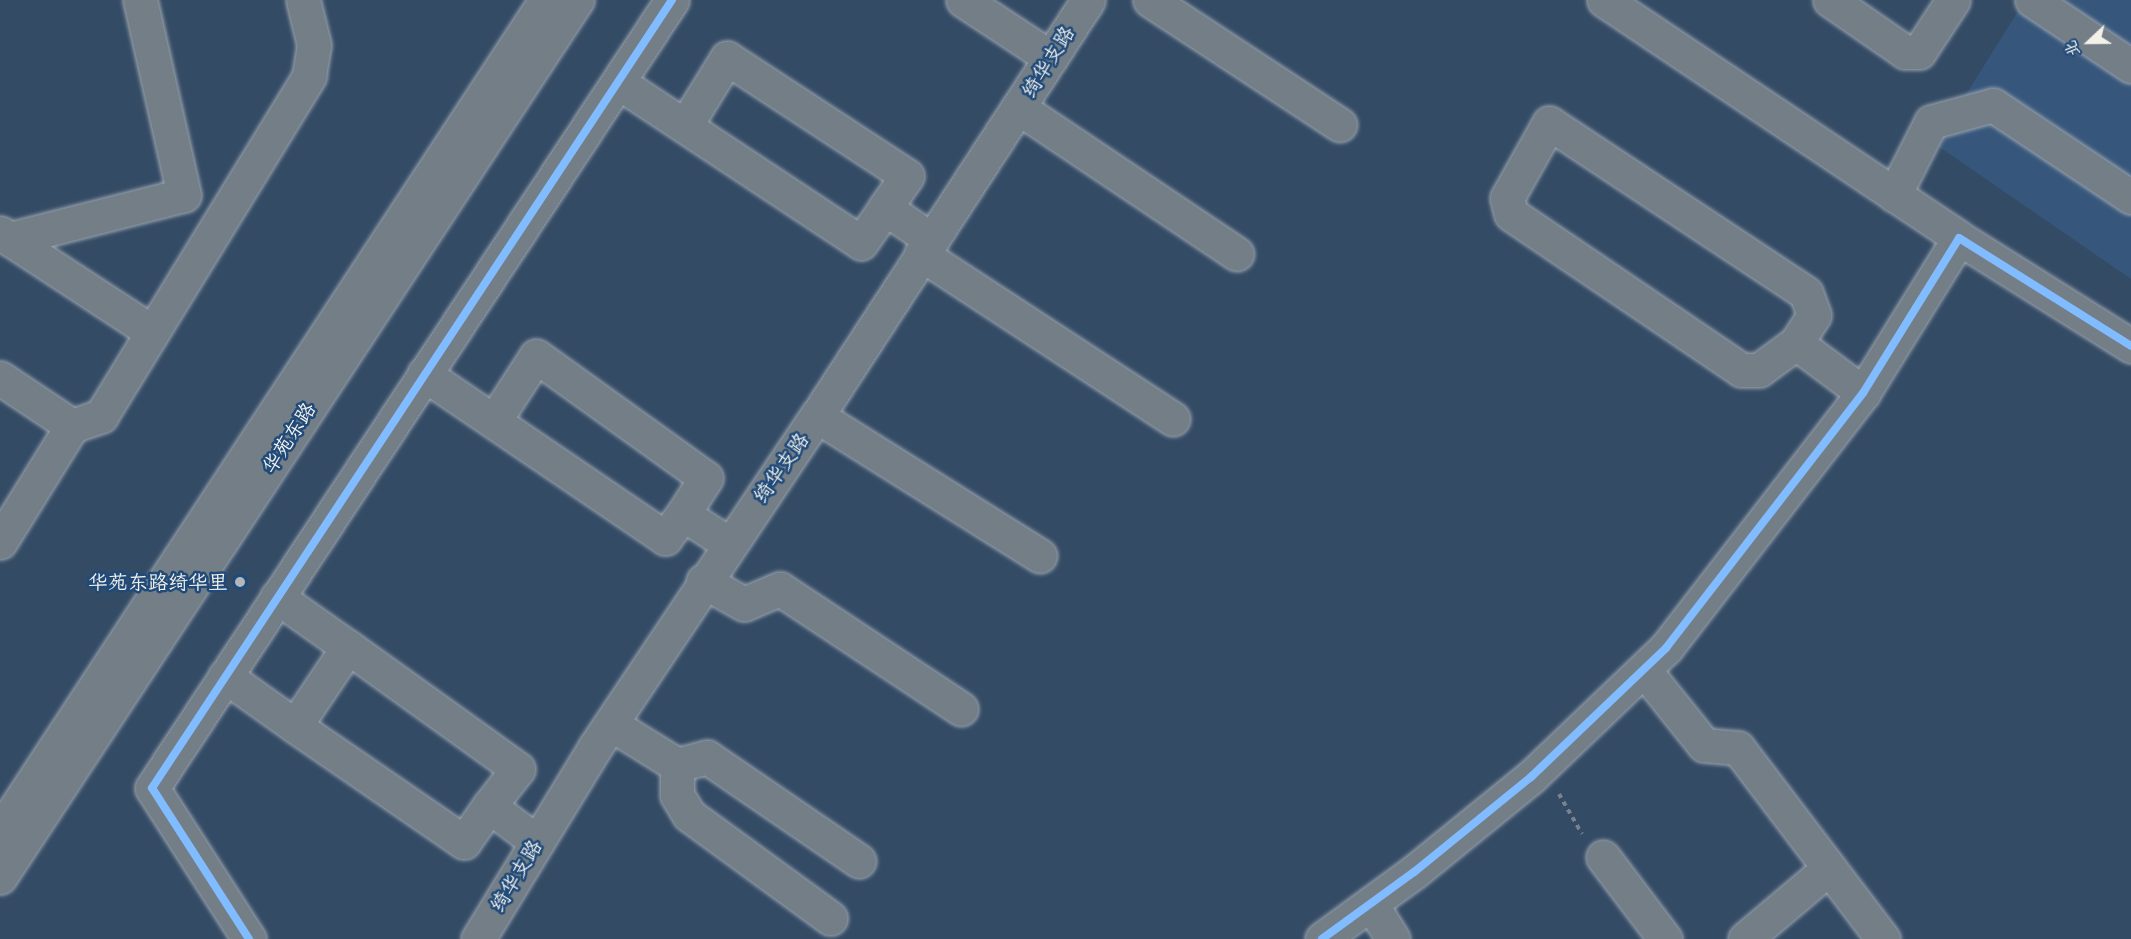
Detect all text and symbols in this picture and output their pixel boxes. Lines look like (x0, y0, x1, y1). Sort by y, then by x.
north arrow (2059, 12, 2119, 72)
street label: 绮华支路 (1017, 22, 1079, 102)
text: 北 (2060, 38, 2084, 60)
street label: 华苑东路 (257, 398, 321, 478)
street label: 绮华支路 (748, 428, 814, 508)
place label: 华苑东路绮华里 (88, 570, 228, 594)
marker: 华苑东路绮华里 (233, 575, 247, 589)
street label: 绮华支路 (485, 836, 547, 916)

